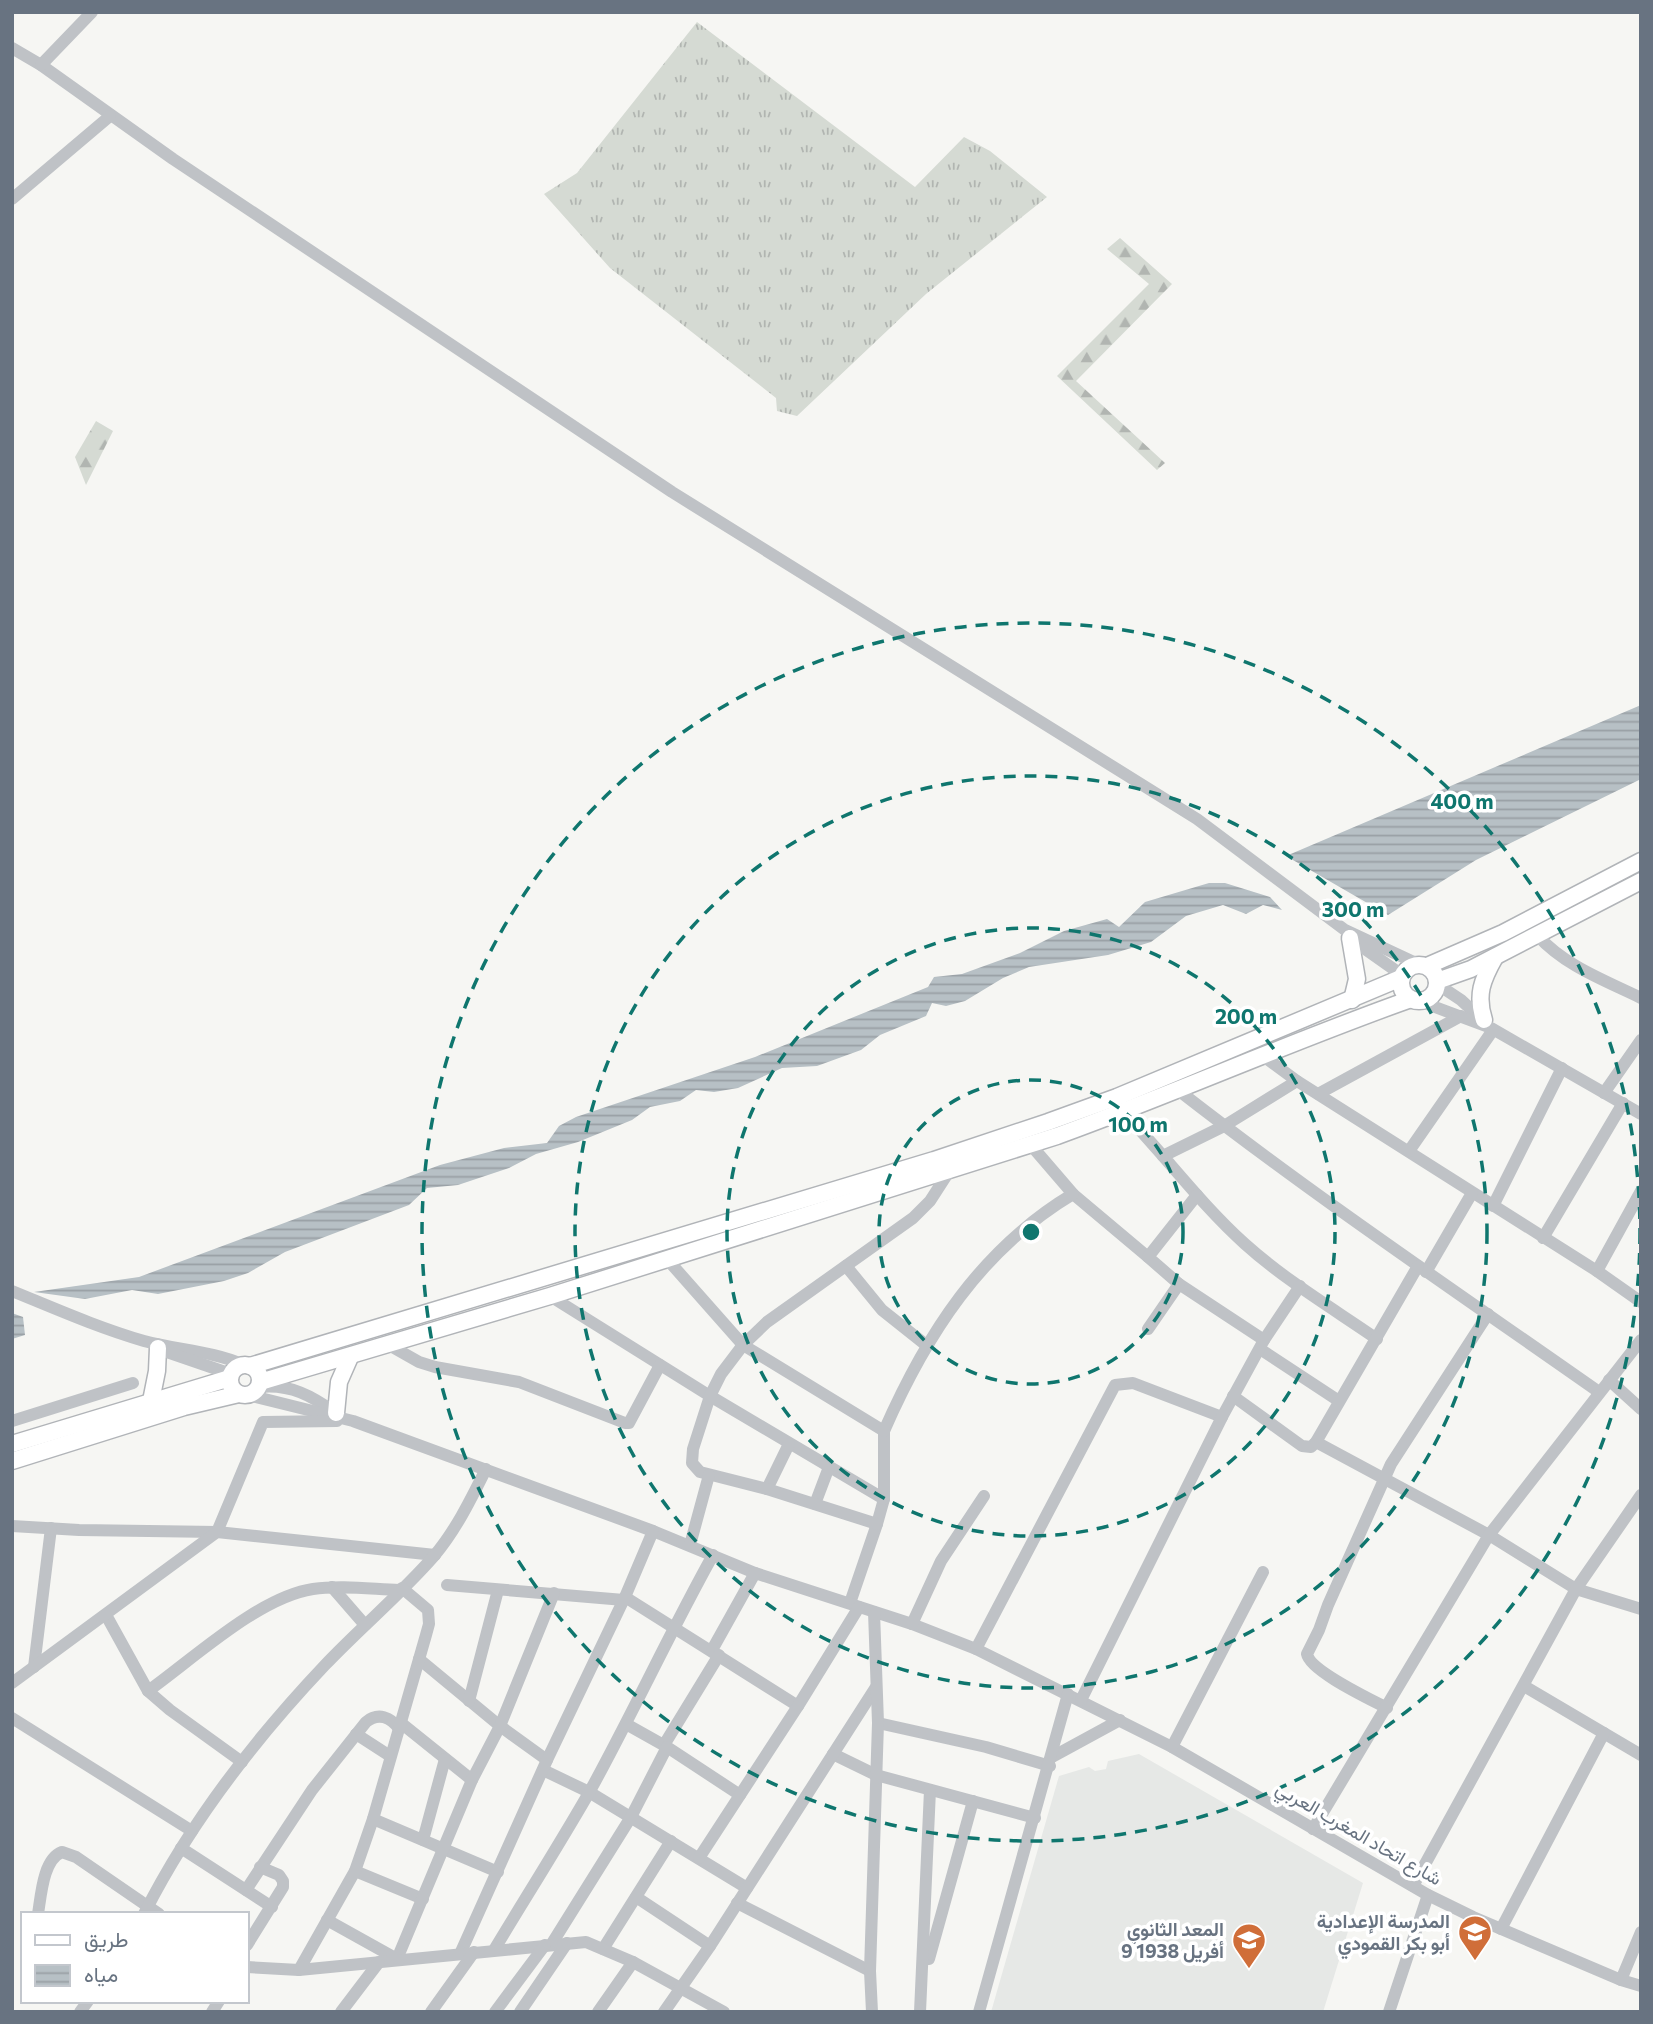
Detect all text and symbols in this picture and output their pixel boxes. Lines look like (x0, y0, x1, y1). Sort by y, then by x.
text: 400 m (1430, 788, 1494, 813)
text: 300 m (1322, 896, 1384, 921)
text: 200 m (1215, 1003, 1277, 1028)
text: 100 m (1108, 1111, 1168, 1136)
centre of rings (1019, 1220, 1043, 1244)
street label: شارع اتحاد المغرب العربي (1270, 1776, 1446, 1894)
place label: المدرسة الإعدادية أبو بكر القمودي (1317, 1909, 1450, 1960)
legend (21, 1912, 248, 2003)
school or university icon: المدرسة الإعدادية أبو بكر القمودي (1456, 1913, 1494, 1962)
place label: المعد الثانوي 9 أفريل 1938 (1121, 1917, 1224, 1964)
school or university icon: المعد الثانوي 9 أفريل 1938 (1230, 1921, 1268, 1970)
text: طريق (84, 1926, 129, 1953)
text: مياه (84, 1961, 118, 1987)

